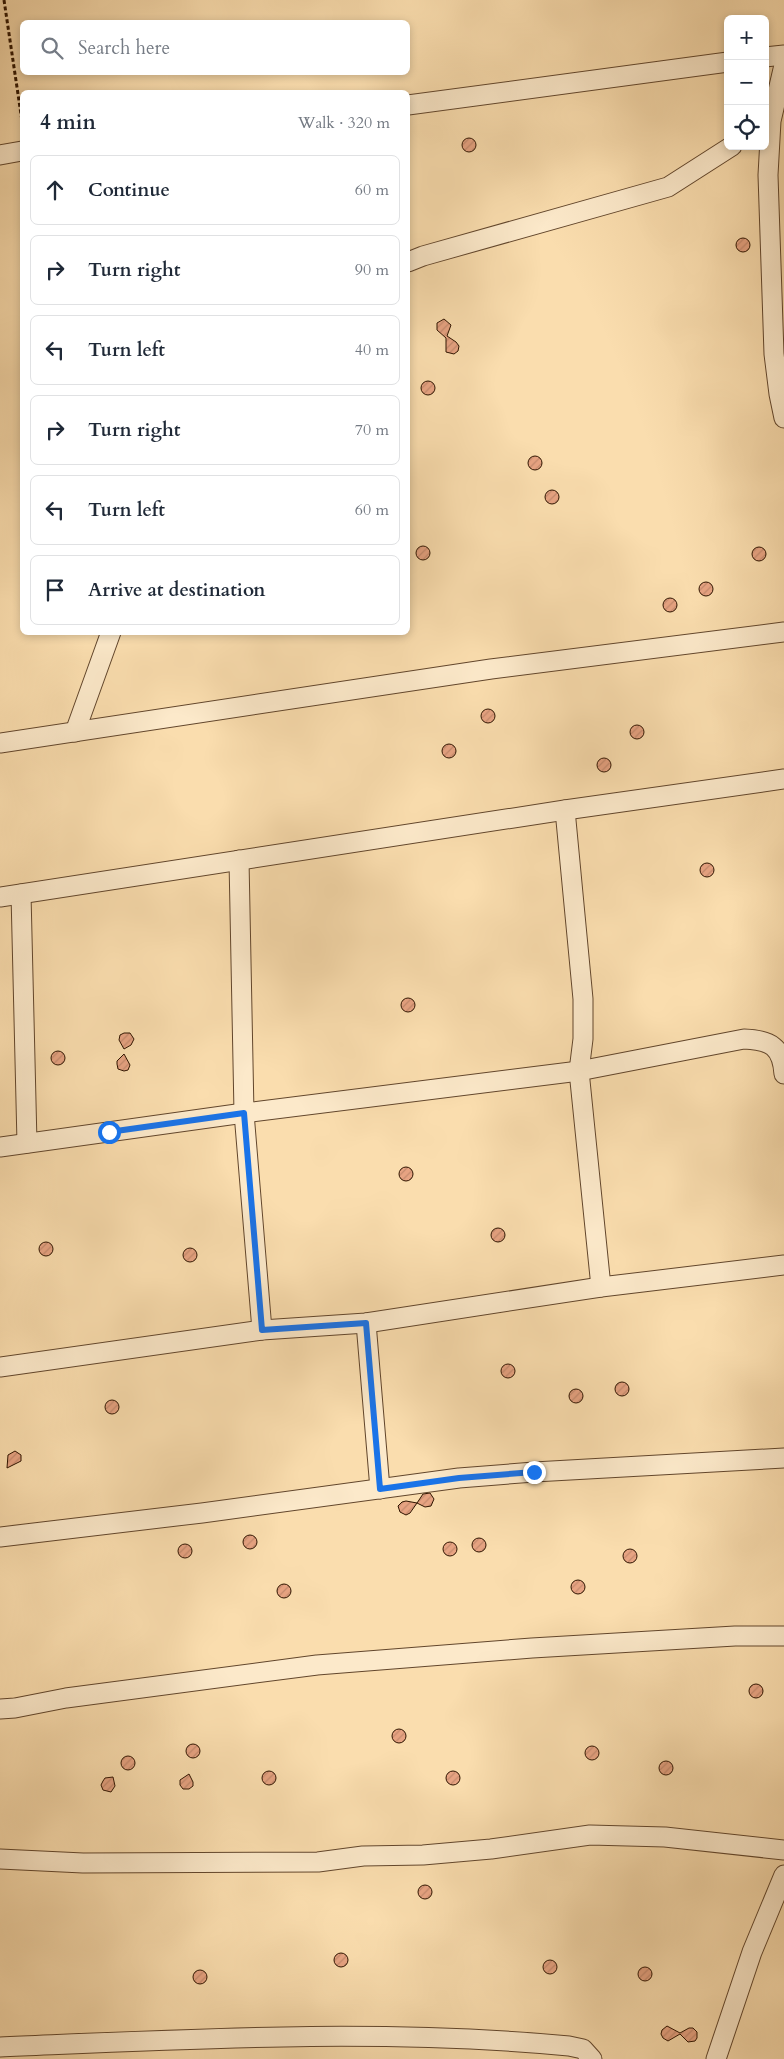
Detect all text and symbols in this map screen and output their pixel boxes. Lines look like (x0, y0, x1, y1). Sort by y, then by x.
map controls (724, 15, 769, 150)
button: + (724, 15, 769, 60)
search box (20, 20, 410, 75)
icon: search (38, 34, 66, 62)
text: Search here (78, 35, 170, 61)
button: − (724, 60, 769, 105)
button: locate (724, 105, 769, 150)
text: 4 min (40, 108, 96, 137)
text: Walk · 320 m (298, 112, 390, 134)
icon: ahead (41, 176, 69, 204)
text: Continue (88, 177, 170, 203)
text: 60 m (355, 179, 389, 201)
icon: right (41, 256, 69, 284)
text: Turn right (88, 257, 180, 283)
text: 90 m (355, 259, 389, 281)
icon: left (41, 336, 69, 364)
text: Turn left (88, 337, 165, 363)
text: 40 m (355, 339, 389, 361)
icon: right (41, 416, 69, 444)
text: Turn right (88, 417, 180, 443)
text: 70 m (355, 419, 389, 441)
icon: left (41, 496, 69, 524)
text: Turn left (88, 497, 165, 523)
text: 60 m (355, 499, 389, 521)
icon: arrive (41, 576, 69, 604)
text: Arrive at destination (88, 577, 265, 603)
route start (98, 1121, 121, 1144)
route end (523, 1461, 546, 1484)

